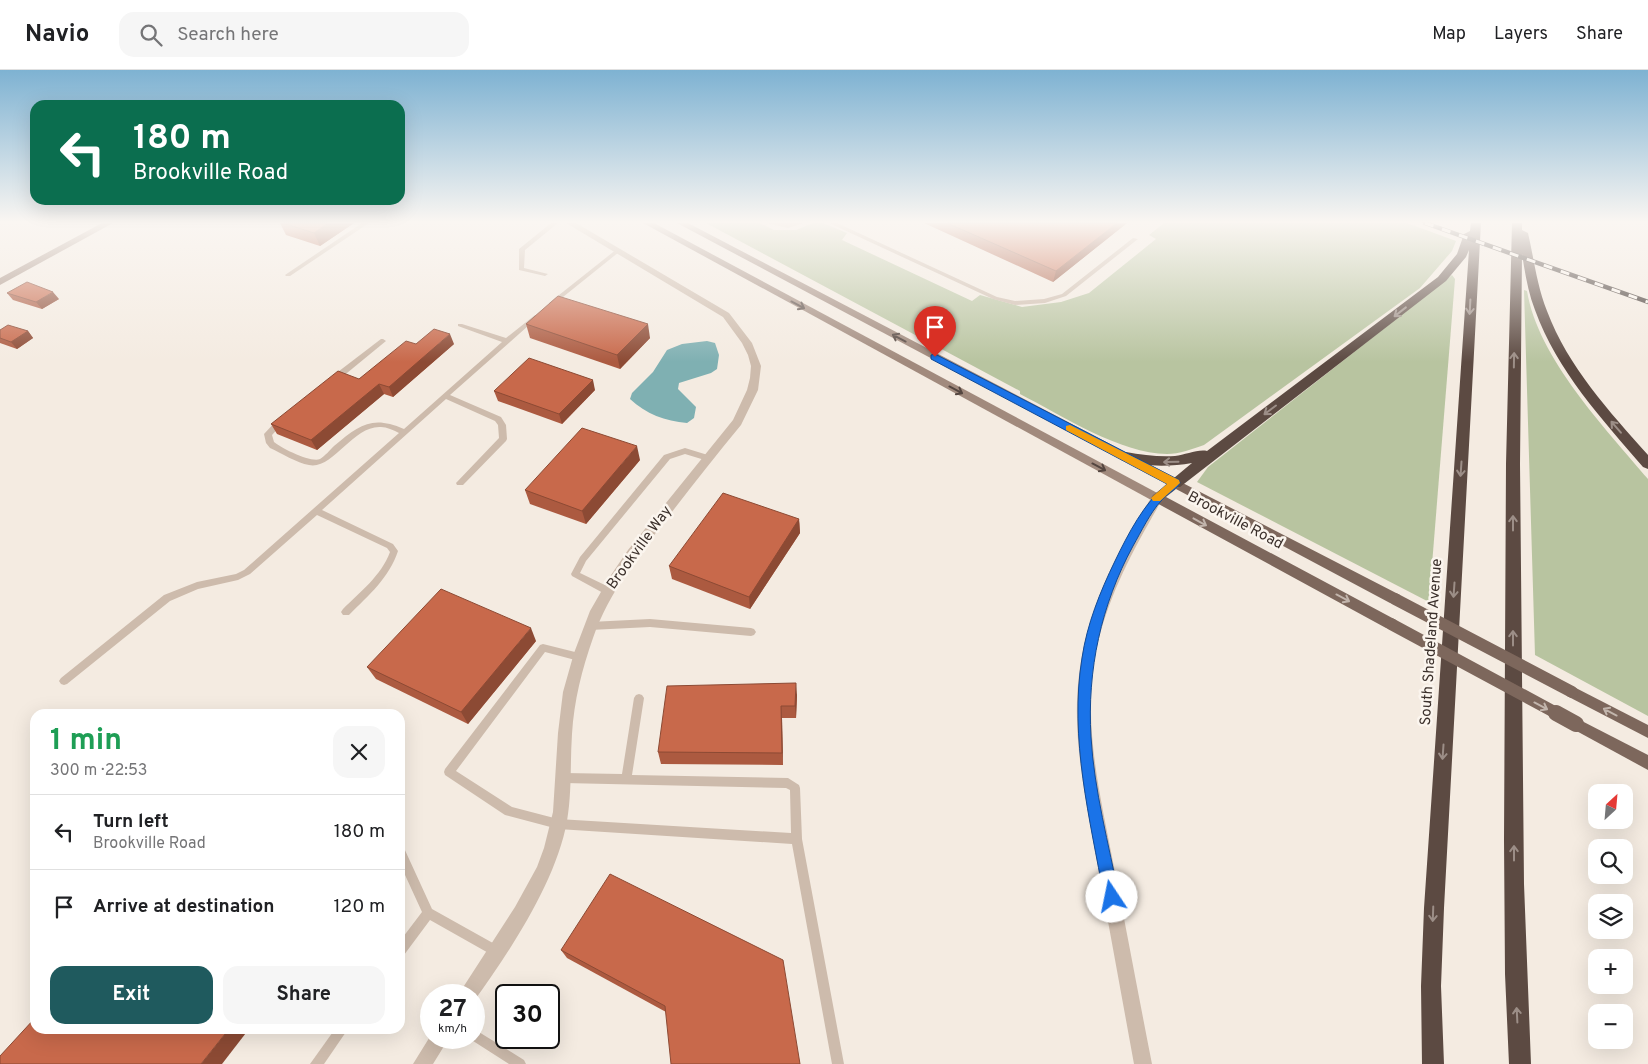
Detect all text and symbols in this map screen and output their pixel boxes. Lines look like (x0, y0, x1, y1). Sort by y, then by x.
search box (119, 12, 469, 57)
text: Navio (25, 20, 89, 50)
icon: search (137, 21, 165, 49)
text: Search here (177, 23, 279, 47)
text: Map (1432, 23, 1466, 46)
text: Layers (1494, 23, 1548, 46)
text: Share (1576, 23, 1623, 46)
text: 180 m (133, 117, 231, 161)
icon: left (50, 120, 115, 185)
text: Brookville Road (133, 160, 288, 187)
one-way arrow (1466, 298, 1475, 314)
one-way arrow (790, 300, 805, 310)
pin (914, 306, 956, 357)
one-way arrow (1394, 307, 1407, 318)
icon: arrive (921, 313, 949, 341)
one-way arrow (892, 333, 907, 343)
one-way arrow (1509, 352, 1519, 368)
one-way arrow (948, 386, 963, 395)
one-way arrow (1264, 404, 1277, 415)
one-way arrow (1610, 421, 1622, 434)
one-way arrow (1163, 457, 1179, 467)
one-way arrow (1457, 461, 1466, 477)
one-way arrow (1091, 463, 1106, 472)
street label: Brookville Road (1184, 488, 1286, 554)
street label: Brookville Way (603, 502, 677, 594)
one-way arrow (1508, 515, 1518, 531)
one-way arrow (1192, 517, 1206, 527)
street label: South Shadeland Avenue (1417, 558, 1447, 726)
one-way arrow (1449, 582, 1458, 598)
one-way arrow (1335, 594, 1349, 604)
one-way arrow (1508, 630, 1518, 646)
one-way arrow (1534, 701, 1548, 711)
one-way arrow (1603, 707, 1618, 716)
text: 1 min (50, 723, 122, 760)
button: close (333, 726, 385, 778)
one-way arrow (1439, 744, 1448, 760)
text: 300 m · 22:53 (50, 761, 147, 781)
north arrow (1588, 784, 1632, 829)
map controls (1588, 784, 1633, 1049)
text: Turn left (93, 810, 169, 834)
icon: left (50, 818, 78, 846)
text: 180 m (334, 820, 385, 844)
text: Brookville Road (93, 834, 206, 854)
button: search (1588, 839, 1633, 884)
one-way arrow (1509, 845, 1519, 862)
position arrow (1085, 870, 1137, 922)
icon: arrive (50, 893, 78, 921)
button: layers (1588, 894, 1633, 939)
text: Arrive at destination (93, 895, 274, 919)
text: 120 m (334, 895, 385, 919)
one-way arrow (1429, 906, 1438, 922)
button: + (1588, 949, 1633, 994)
button: Exit (50, 966, 213, 1024)
button: Share (223, 966, 385, 1024)
speed limit sign: 30 (495, 984, 560, 1049)
text: 27 (438, 994, 467, 1026)
button: − (1588, 1004, 1633, 1049)
one-way arrow (1512, 1008, 1521, 1024)
text: km/h (438, 1021, 467, 1037)

